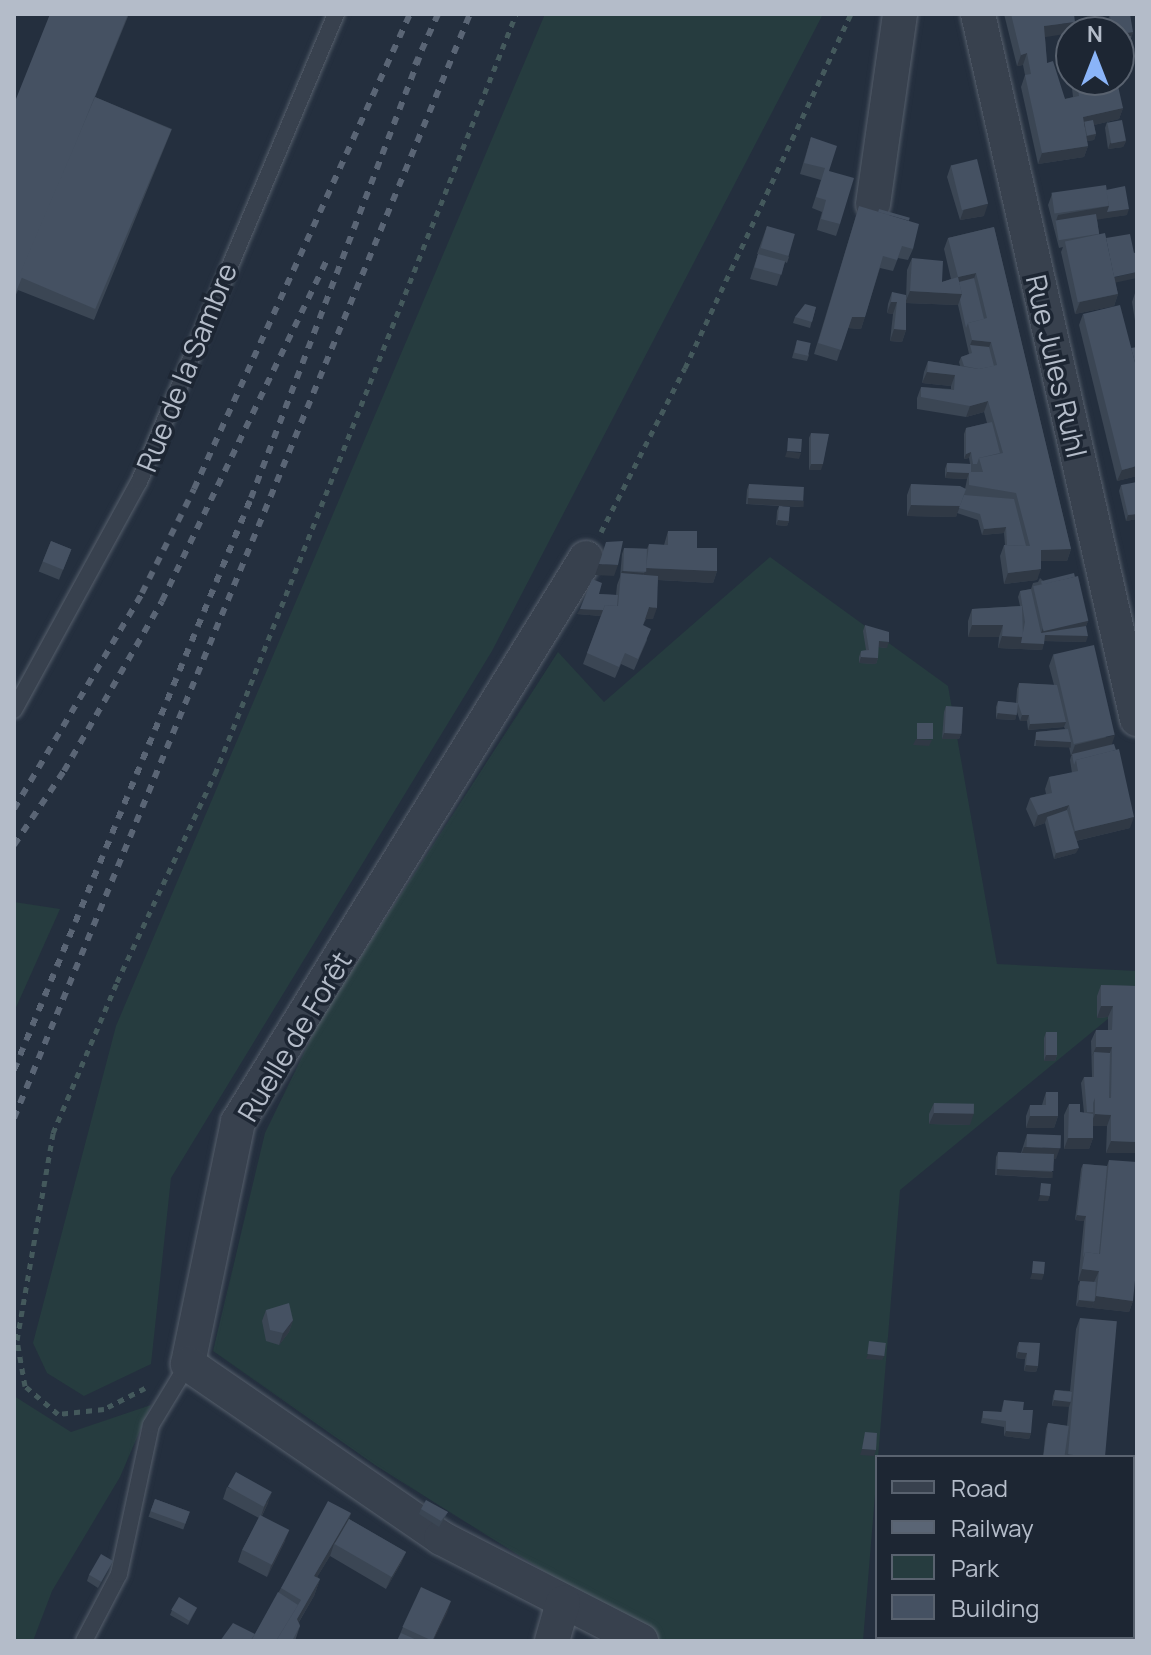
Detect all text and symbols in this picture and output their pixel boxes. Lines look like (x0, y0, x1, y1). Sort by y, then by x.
north arrow (1055, 16, 1135, 96)
text: N (1087, 19, 1103, 49)
street label: Rue de la Sambre (129, 258, 243, 476)
street label: Rue Jules Ruhl (1020, 271, 1094, 461)
street label: Ruelle de Forêt (230, 945, 358, 1127)
legend (875, 1455, 1135, 1639)
text: Road (951, 1471, 1008, 1504)
text: Railway (951, 1511, 1034, 1544)
text: Park (951, 1551, 999, 1584)
text: Building (951, 1591, 1039, 1624)

